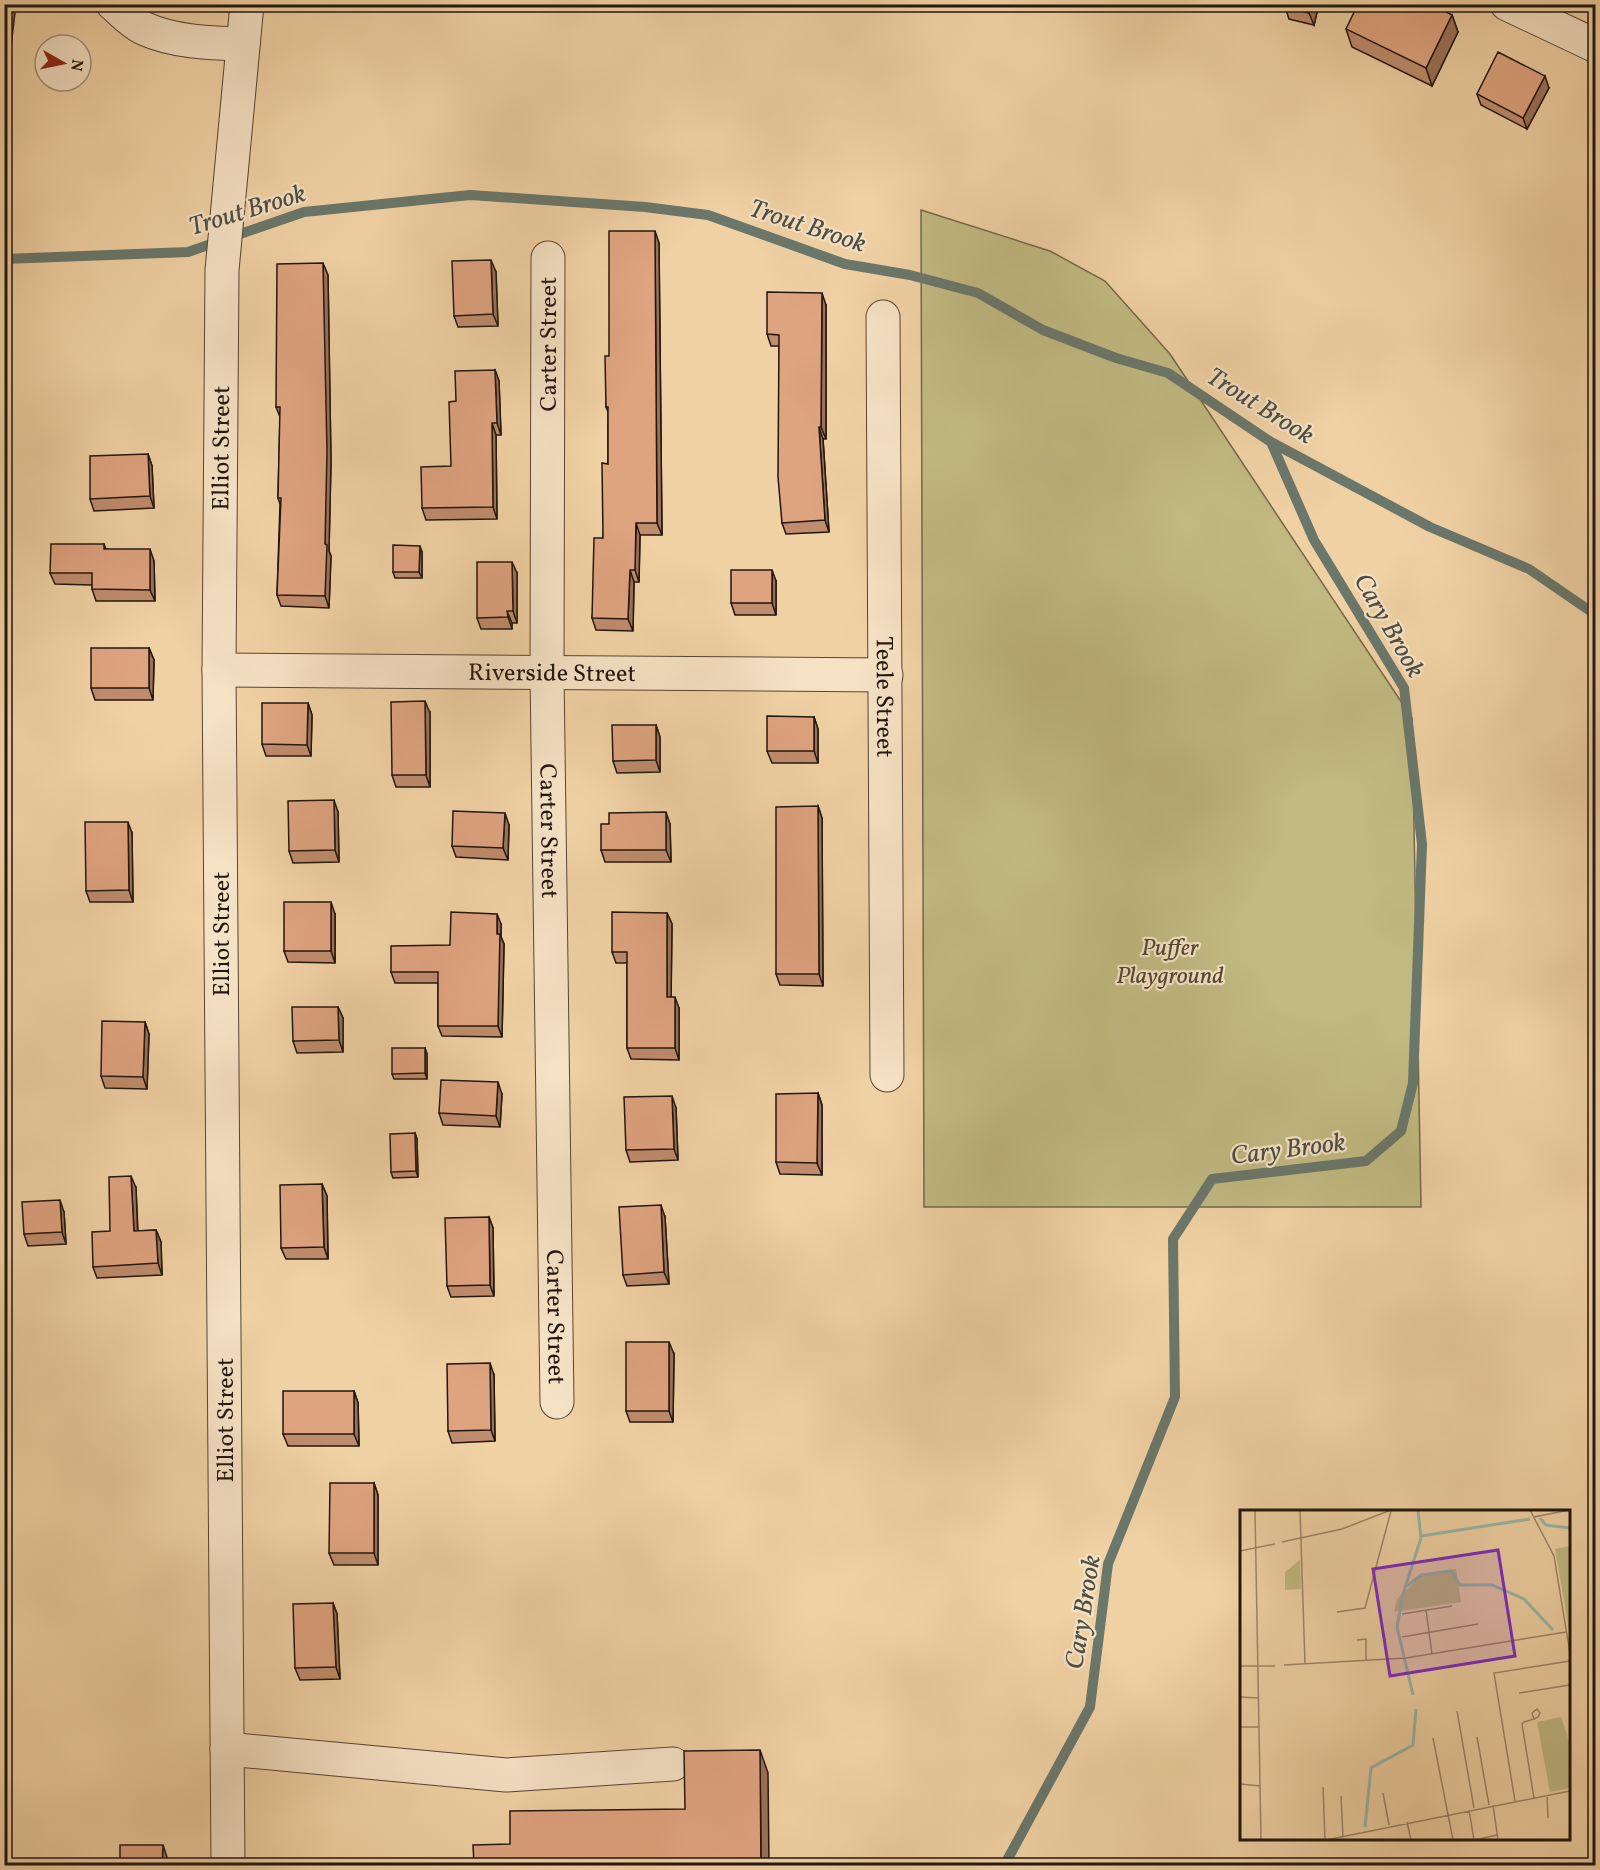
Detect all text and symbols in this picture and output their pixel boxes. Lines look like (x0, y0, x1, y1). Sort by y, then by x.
north arrow (33, 33, 93, 93)
text: N (64, 58, 88, 73)
water label: Trout Brook (185, 176, 311, 246)
water label: Trout Brook (744, 191, 870, 263)
street label: Carter Street (533, 277, 567, 412)
water label: Trout Brook (1199, 359, 1321, 454)
street label: Elliot Street (205, 385, 240, 511)
water label: Cary Brook (1344, 567, 1433, 685)
street label: Teele Street (866, 636, 900, 758)
street label: Riverside Street (468, 657, 636, 692)
street label: Carter Street (529, 763, 565, 899)
street label: Elliot Street (206, 872, 240, 996)
park label: Puffer Playground (1116, 932, 1224, 994)
water label: Cary Brook (1229, 1125, 1348, 1175)
street label: Carter Street (536, 1249, 572, 1385)
street label: Elliot Street (210, 1358, 244, 1482)
inset map (1240, 1510, 1570, 1840)
water label: Cary Brook (1057, 1553, 1111, 1672)

